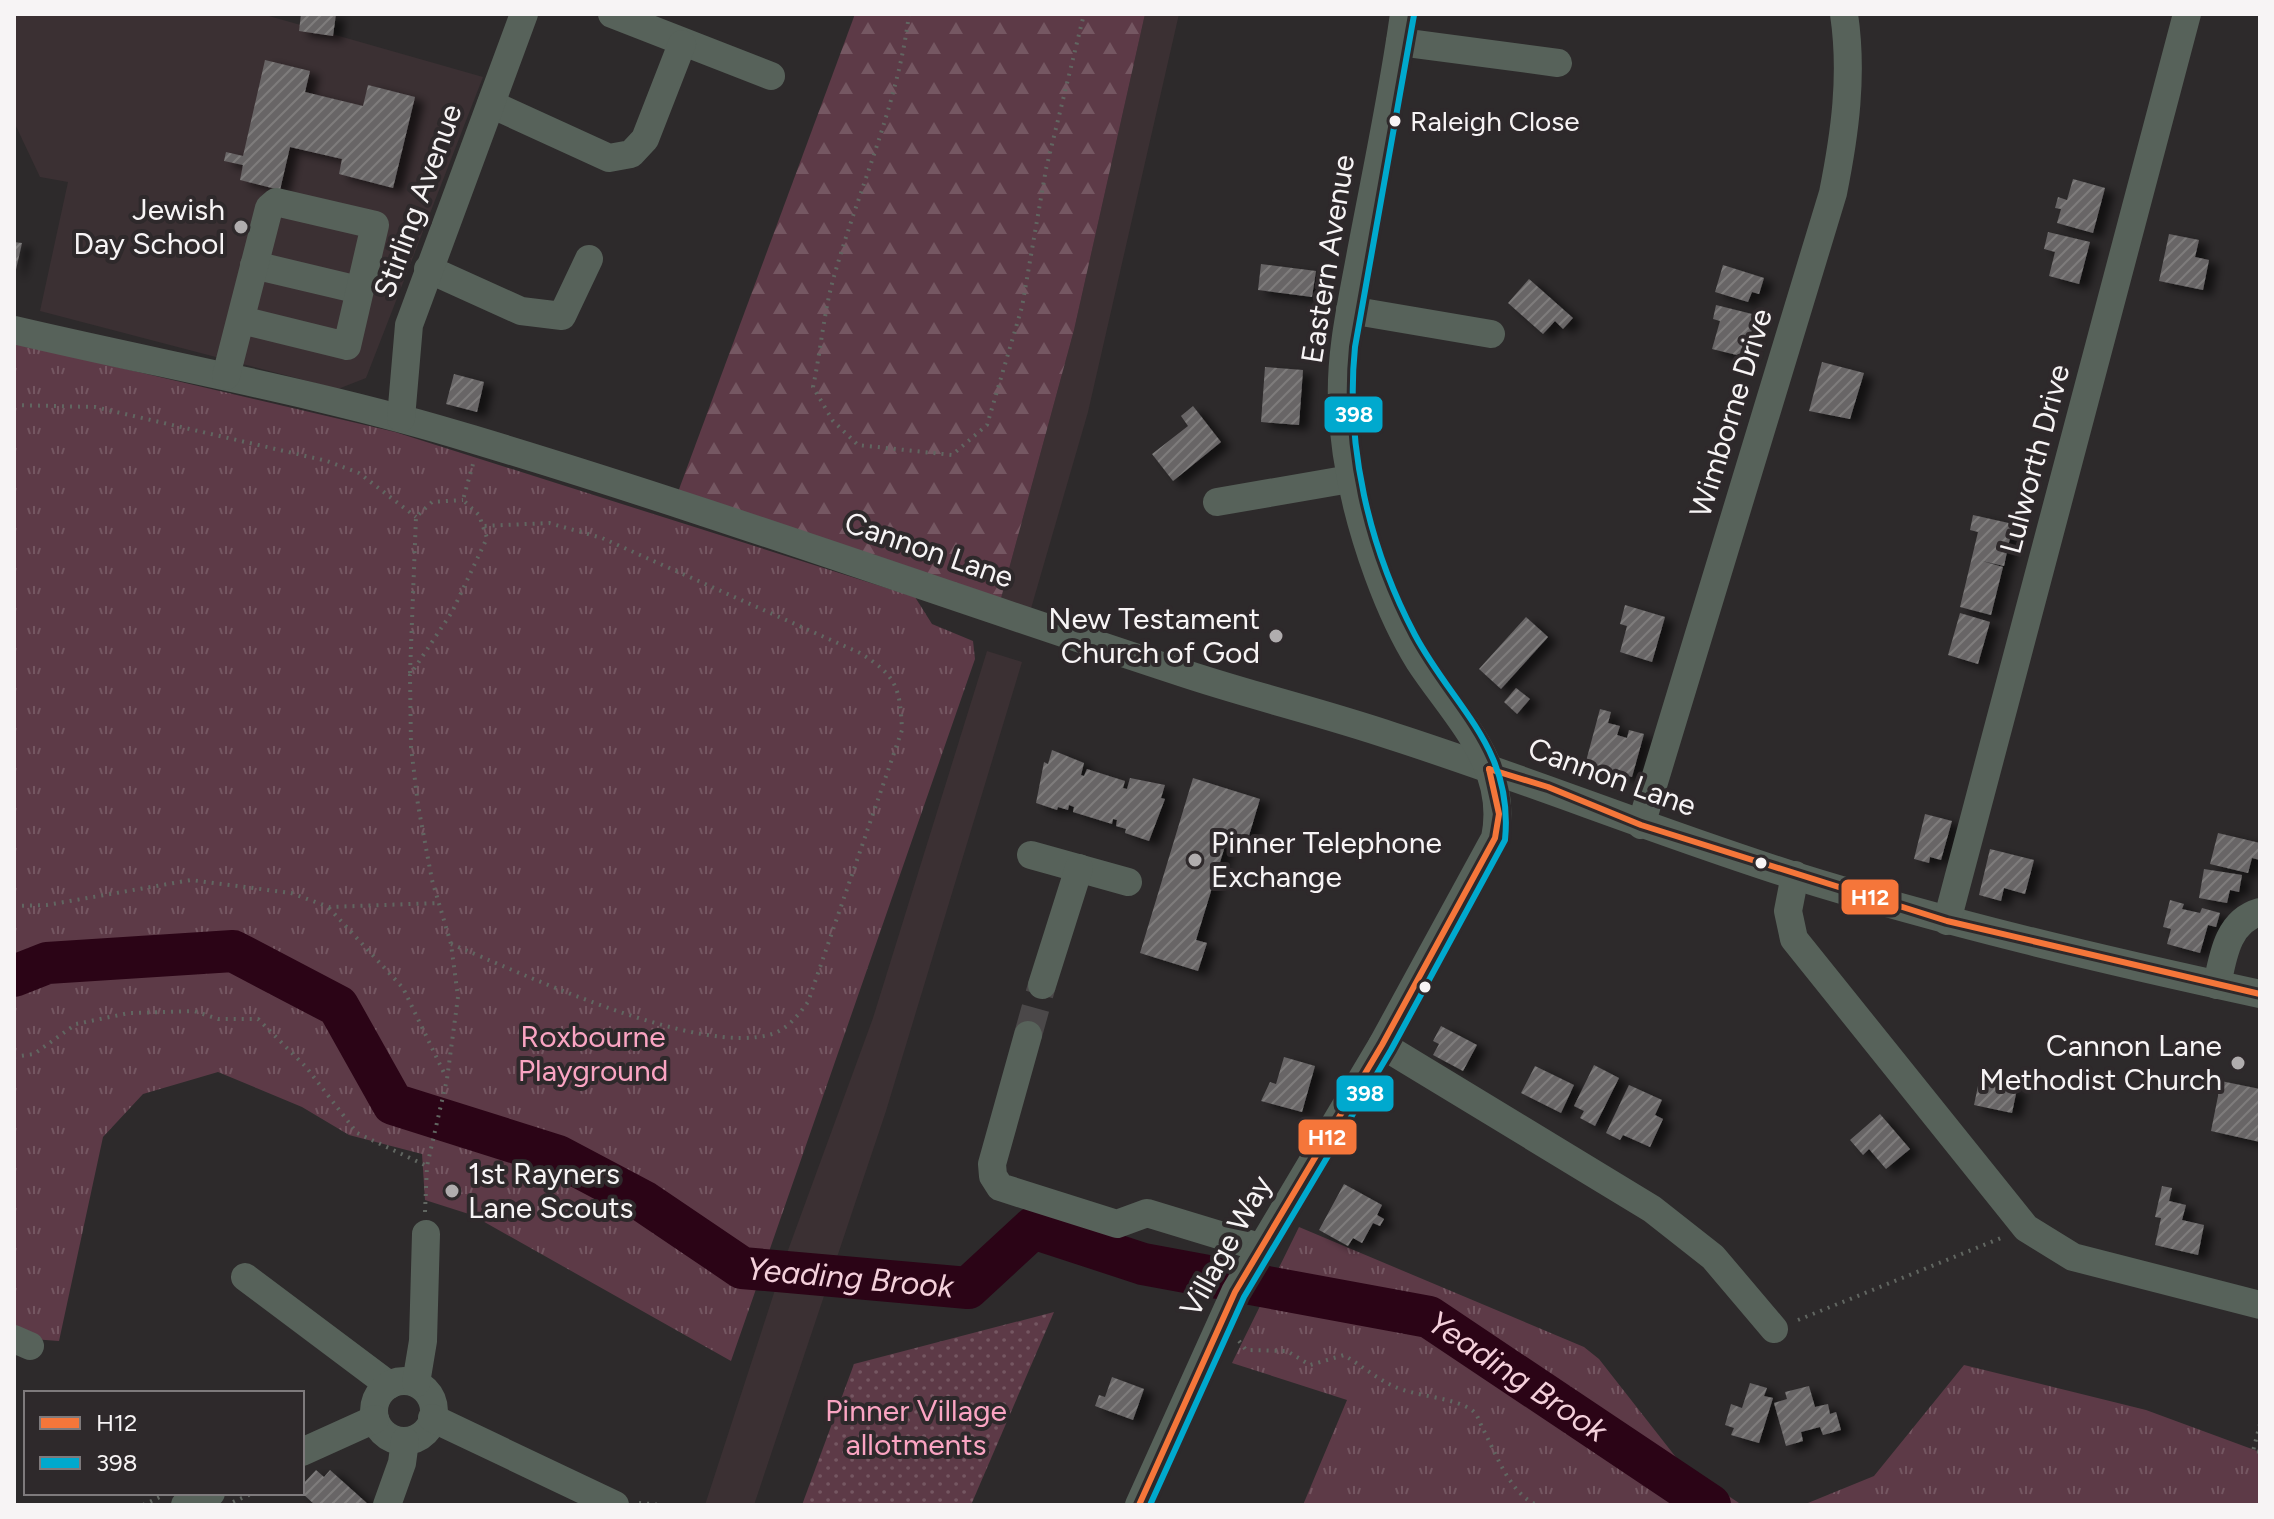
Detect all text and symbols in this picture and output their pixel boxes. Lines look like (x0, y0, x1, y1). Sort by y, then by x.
street label: Stirling Avenue (365, 99, 470, 303)
place label: Raleigh Close (1410, 104, 1580, 138)
marker: Raleigh Close (1387, 113, 1403, 129)
street label: Eastern Avenue (1293, 152, 1362, 366)
place label: Jewish Day School (73, 191, 225, 262)
marker: Jewish Day School (232, 218, 250, 236)
street label: Wimborne Drive (1681, 304, 1780, 522)
street label: Lulworth Drive (1991, 360, 2078, 558)
line badge: 398 (1323, 395, 1384, 434)
text: 398 (1335, 401, 1373, 428)
street label: Cannon Lane (840, 503, 1018, 596)
place label: New Testament Church of God (1048, 600, 1260, 671)
marker: New Testament Church of God (1267, 627, 1285, 645)
street label: Cannon Lane (1523, 729, 1701, 824)
place label: Pinner Telephone Exchange (1211, 824, 1442, 895)
marker: Pinner Telephone Exchange (1186, 851, 1204, 869)
unlabelled marker (1753, 855, 1769, 871)
line badge: H12 (1840, 878, 1900, 916)
text: H12 (1851, 884, 1889, 911)
unlabelled marker (1417, 979, 1433, 995)
park label: Roxbourne Playground (518, 1018, 668, 1089)
place label: Cannon Lane Methodist Church (1979, 1027, 2222, 1098)
marker: Cannon Lane Methodist Church (2229, 1054, 2247, 1072)
line badge: 398 (1335, 1074, 1395, 1113)
text: 398 (1346, 1080, 1384, 1107)
line badge: H12 (1297, 1118, 1358, 1156)
text: H12 (1308, 1124, 1346, 1151)
place label: 1st Rayners Lane Scouts (468, 1155, 634, 1226)
street label: Village Way (1172, 1168, 1280, 1323)
marker: 1st Rayners Lane Scouts (443, 1182, 461, 1200)
water label: Yeading Brook (745, 1249, 957, 1306)
water label: Yeading Brook (1421, 1303, 1616, 1451)
legend (24, 1391, 304, 1495)
park label: Pinner Village allotments (825, 1392, 1007, 1463)
text: H12 (96, 1408, 137, 1437)
text: 398 (96, 1448, 137, 1477)

